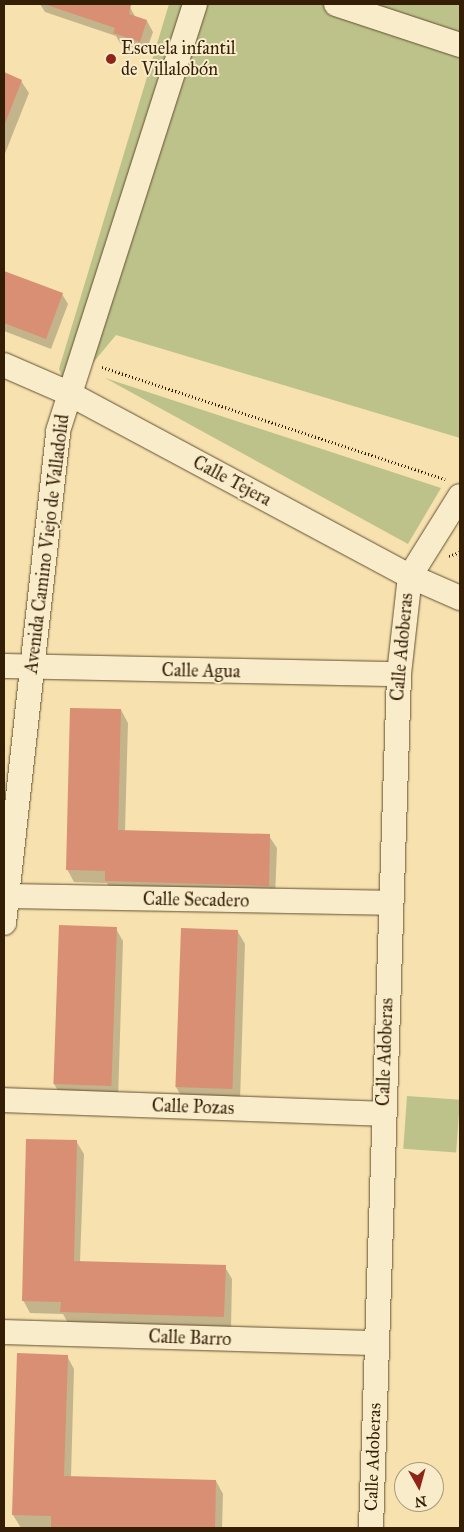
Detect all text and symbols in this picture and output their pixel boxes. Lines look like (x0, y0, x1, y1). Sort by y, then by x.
place label: Escuela infantil de Villalobón (121, 38, 236, 80)
marker: Escuela infantil de Villalobón (105, 53, 117, 65)
street label: Avenida Camino Viejo de Valladolid (20, 413, 74, 675)
street label: Calle Tejera (189, 451, 275, 511)
street label: Calle Adoberas (387, 592, 417, 702)
street label: Calle Agua (161, 660, 241, 682)
street label: Calle Secadero (143, 888, 249, 912)
street label: Calle Adoberas (372, 997, 398, 1107)
street label: Calle Pozas (151, 1095, 235, 1119)
street label: Calle Barro (148, 1326, 232, 1350)
street label: Calle Adoberas (360, 1402, 386, 1512)
north arrow (394, 1462, 444, 1512)
text: N (414, 1492, 428, 1511)

